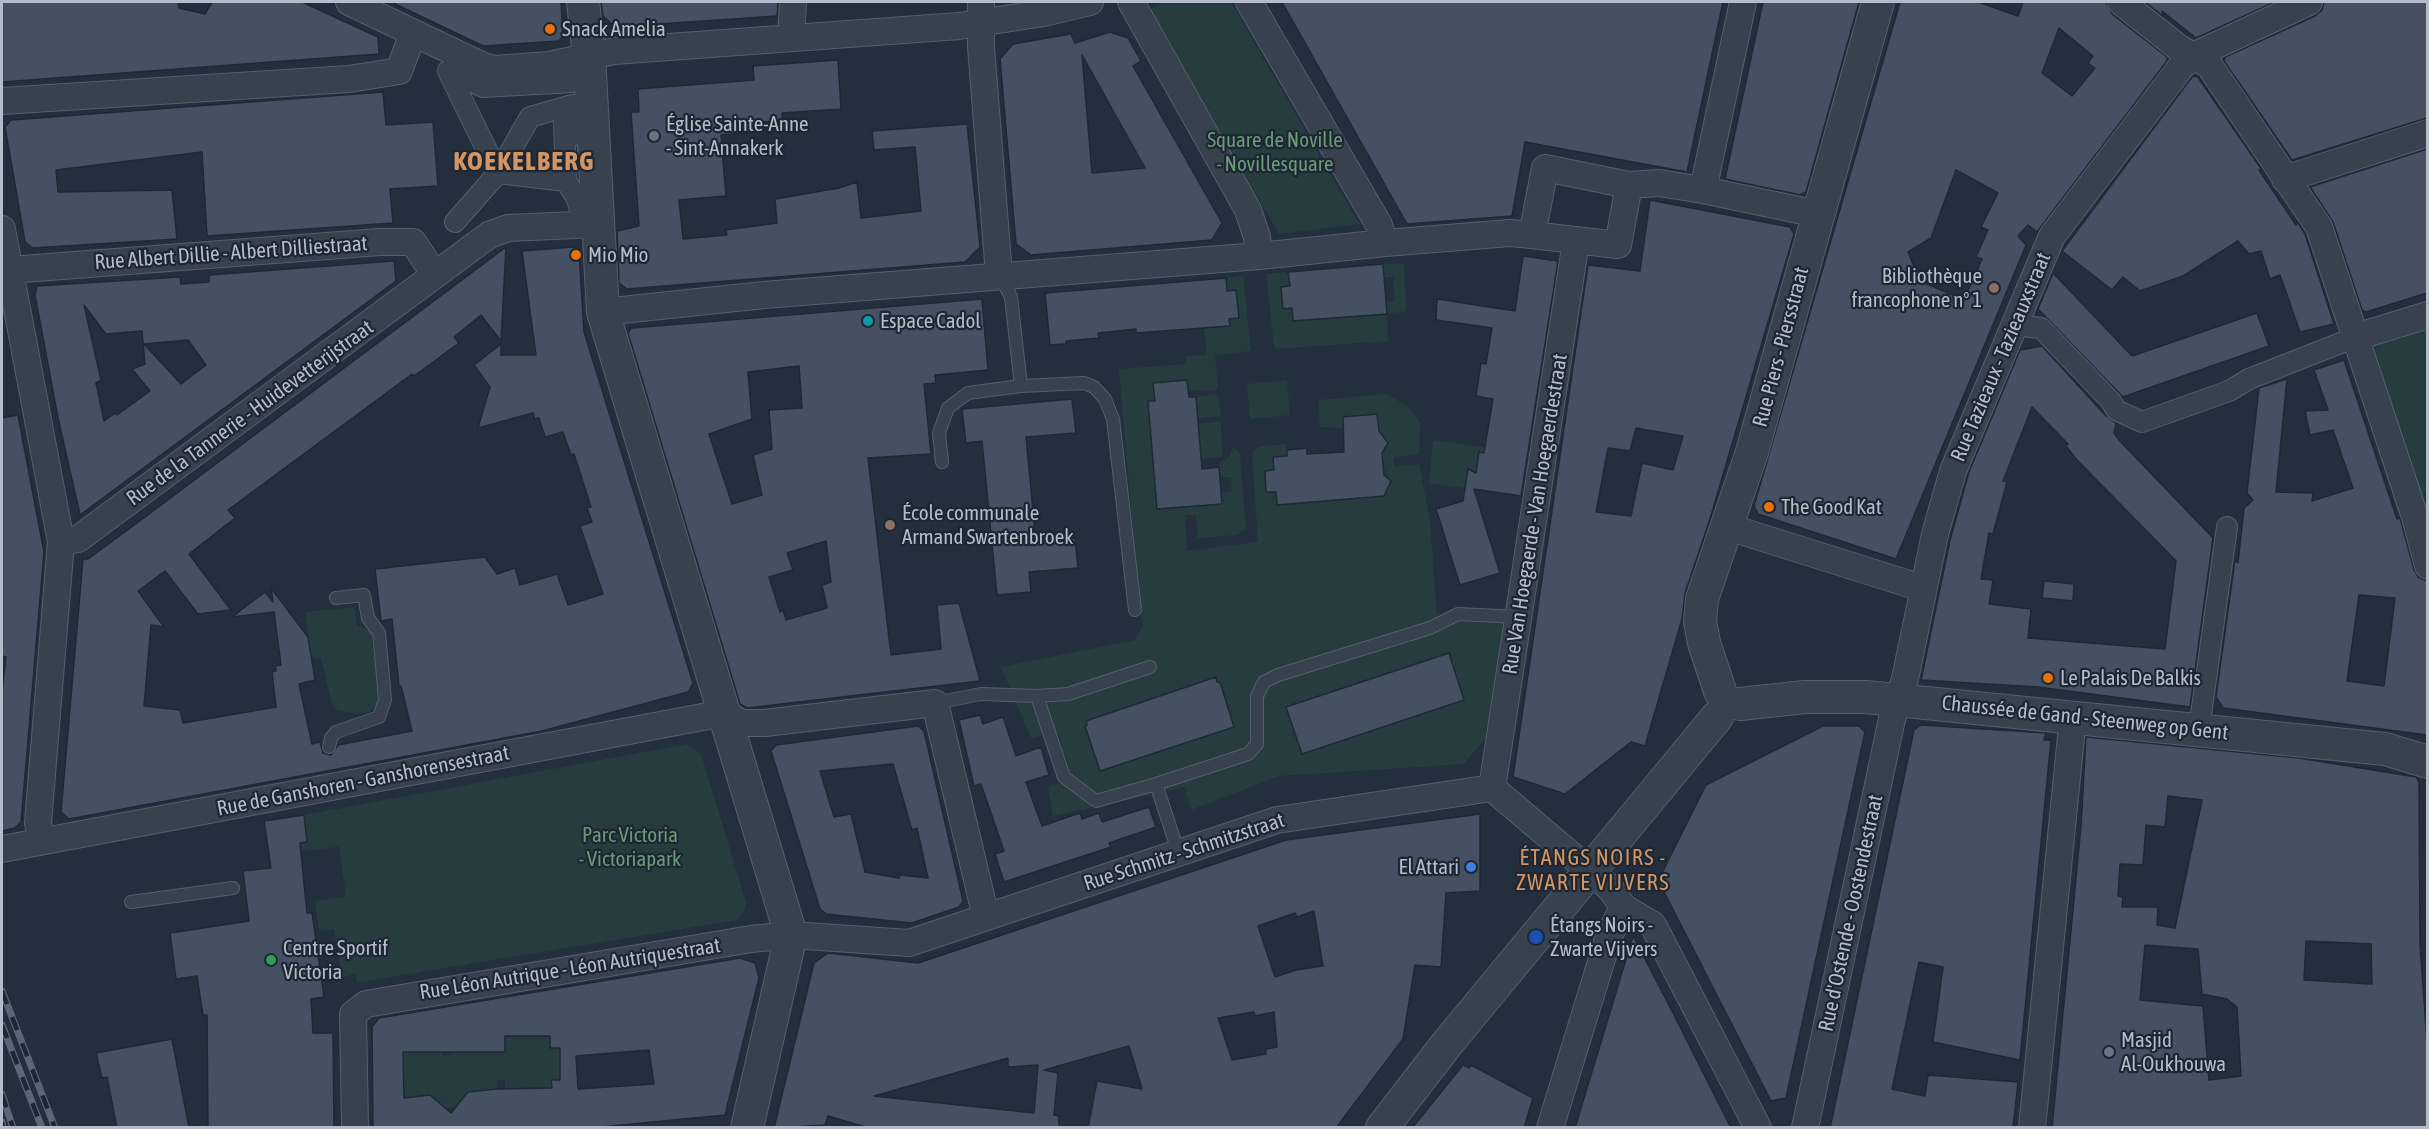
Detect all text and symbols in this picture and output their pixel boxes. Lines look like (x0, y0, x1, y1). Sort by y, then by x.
place label: Snack Amelia (562, 16, 666, 42)
marker: Snack Amelia (543, 22, 557, 36)
place label: Église Sainte-Anne - Sint-Annakerk (666, 111, 809, 161)
park label: Square de Noville - Novillesquare (1207, 127, 1343, 177)
marker: Église Sainte-Anne - Sint-Annakerk (647, 129, 661, 143)
district label: KOEKELBERG (453, 145, 595, 177)
street label: Rue Albert Dillie - Albert Dilliestraat (94, 231, 368, 275)
place label: Mio Mio (588, 242, 648, 268)
marker: Mio Mio (569, 248, 583, 262)
street label: Rue Tazieaux - Tazieauxstraat (1946, 249, 2056, 465)
place label: Bibliothèque francophone n° 1 (1852, 263, 1982, 313)
street label: Rue Piers - Piersstraat (1748, 264, 1814, 430)
marker: Bibliothèque francophone n° 1 (1987, 281, 2001, 295)
place label: Espace Cadol (880, 308, 981, 334)
marker: Espace Cadol (861, 314, 875, 328)
street label: Rue de la Tannerie - Huidevetterijstraat (122, 315, 378, 511)
street label: Rue Van Hoegaerde - Van Hoegaerdestraat (1497, 352, 1573, 676)
place label: The Good Kat (1781, 494, 1882, 520)
place label: École communale Armand Swartenbroek (902, 500, 1073, 550)
marker: The Good Kat (1762, 500, 1776, 514)
marker: École communale Armand Swartenbroek (883, 518, 897, 532)
place label: Le Palais De Balkis (2060, 665, 2201, 691)
marker: Le Palais De Balkis (2041, 671, 2055, 685)
street label: Chaussée de Gand - Steenweg op Gent (1941, 690, 2229, 746)
street label: Rue de Ganshoren - Ganshorensestraat (215, 740, 511, 822)
street label: Rue d'Ostende - Oostendestraat (1814, 792, 1888, 1034)
street label: Rue Schmitz - Schmitzstraat (1080, 808, 1288, 896)
park label: Parc Victoria - Victoriapark (579, 822, 681, 872)
district label: ÉTANGS NOIRS - ZWARTE VIJVERS (1516, 845, 1670, 896)
place label: El Attari (1398, 854, 1459, 880)
marker: El Attari (1464, 860, 1478, 874)
place label: Étangs Noirs - Zwarte Vijvers (1550, 912, 1657, 962)
marker: Étangs Noirs - Zwarte Vijvers (1527, 928, 1545, 946)
street label: Rue Léon Autrique - Léon Autriquestraat (418, 933, 722, 1005)
place label: Centre Sportif Victoria (283, 935, 388, 985)
marker: Centre Sportif Victoria (264, 953, 278, 967)
place label: Masjid Al-Oukhouwa (2121, 1027, 2226, 1077)
marker: Masjid Al-Oukhouwa (2102, 1045, 2116, 1059)

